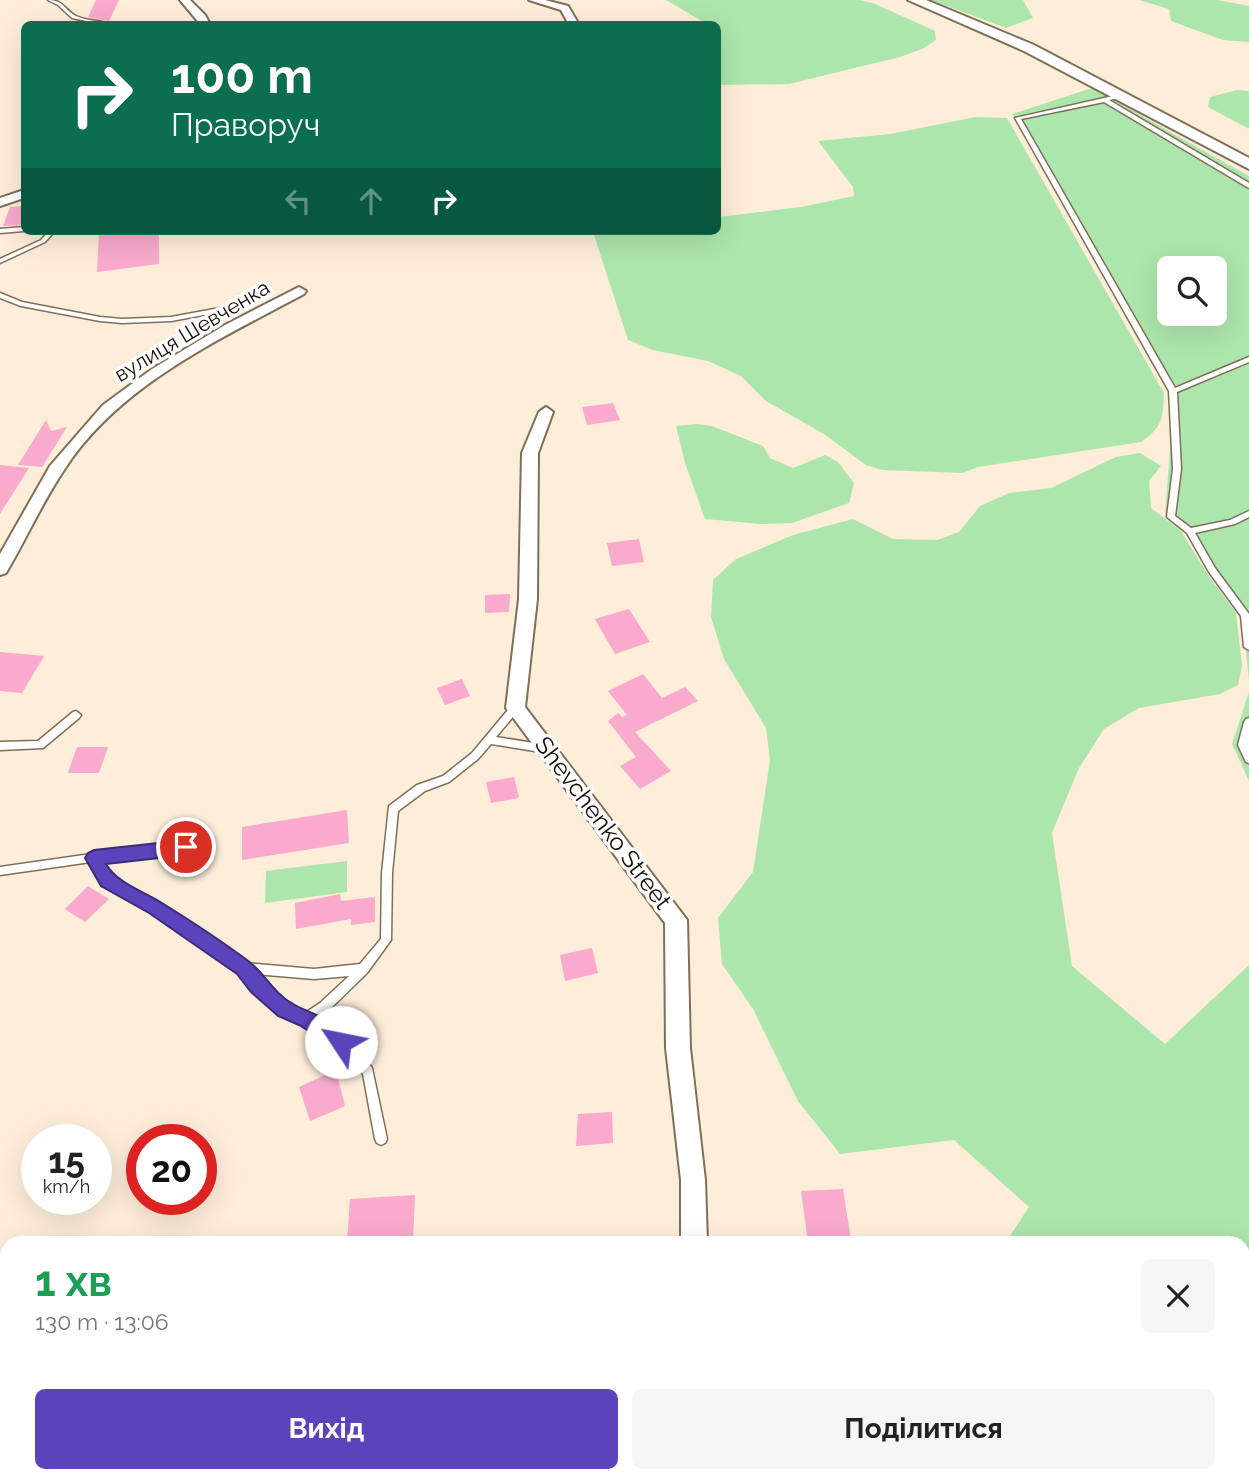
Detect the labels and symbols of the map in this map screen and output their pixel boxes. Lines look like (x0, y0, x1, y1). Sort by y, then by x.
street label: вулиця Шевченка (110, 274, 274, 387)
street label: Shevchenko Street (529, 731, 678, 915)
pin (156, 817, 216, 877)
position arrow (304, 1005, 378, 1079)
speed limit sign: 20 (126, 1124, 217, 1215)

